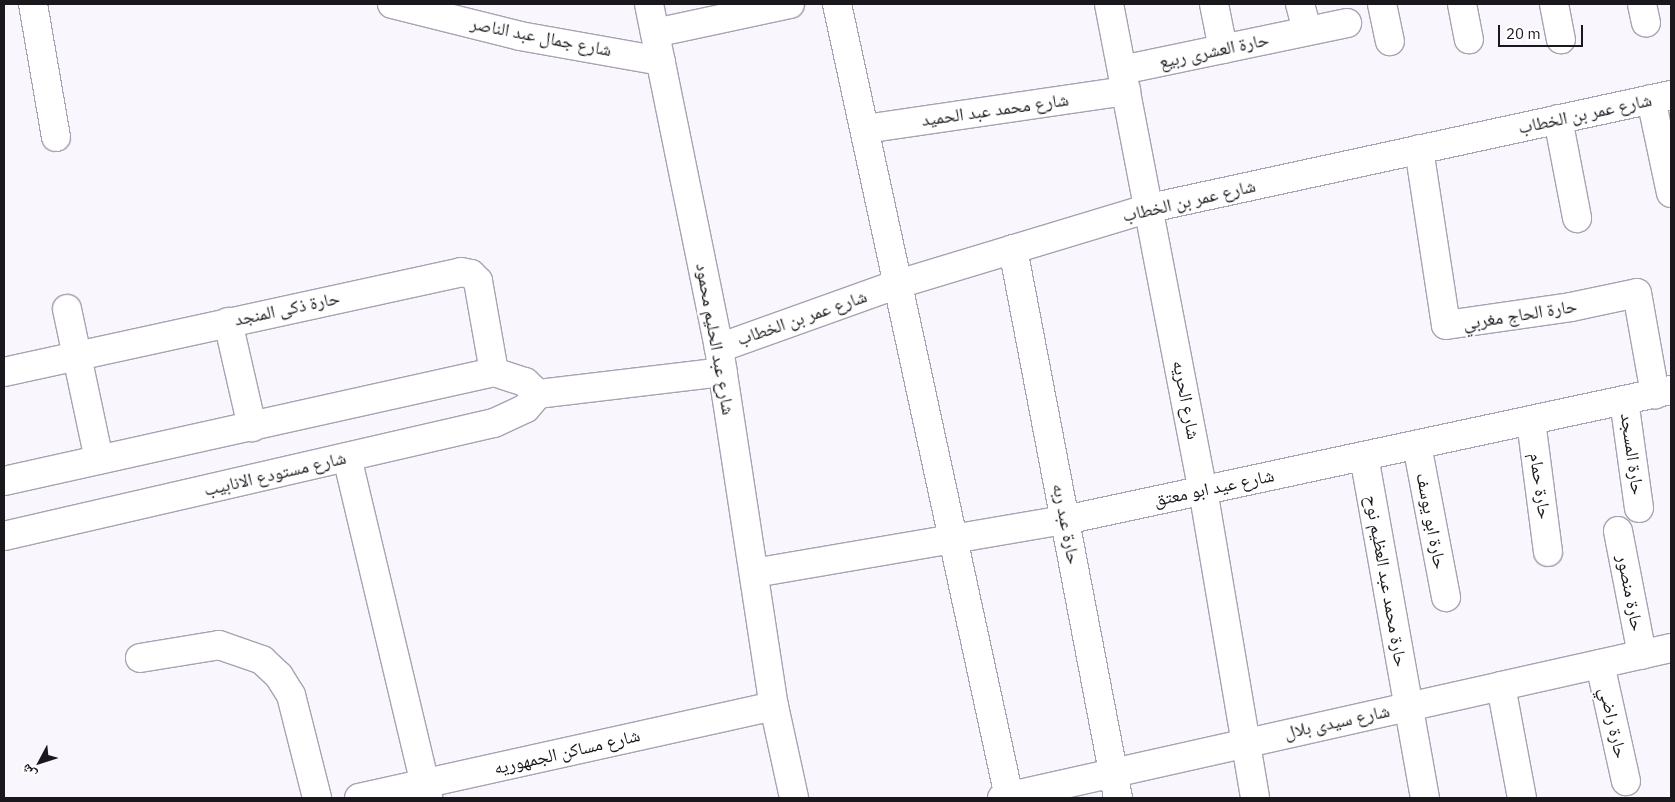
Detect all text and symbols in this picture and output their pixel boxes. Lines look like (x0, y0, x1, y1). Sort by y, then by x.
street label: شارع جمال عبد الناصر (469, 13, 613, 61)
scale bar (1500, 15, 1585, 47)
text: 20 m (1506, 24, 1541, 43)
street label: حارة العشرى ربيع (1157, 29, 1271, 73)
street label: شارع محمد عبد الحميد (920, 89, 1070, 131)
street label: شارع عمر بن الخطاب (1516, 89, 1654, 139)
street label: شارع عمر بن الخطاب (1120, 175, 1258, 227)
street label: شارع عبد الحليم محمود (691, 261, 739, 417)
street label: شارع عمر بن الخطاب (734, 286, 870, 350)
street label: حارة ذكى المنجد (232, 287, 342, 331)
street label: حارة الحاج مغربي (1461, 295, 1579, 335)
street label: شارع الحريه (1168, 359, 1204, 441)
street label: حارة المسجد (1616, 412, 1648, 496)
street label: شارع مستودع الانابيب (202, 447, 348, 501)
street label: حارة حمام (1525, 451, 1555, 521)
street label: شارع عيد ابو معتق (1152, 465, 1276, 511)
street label: حارة ابو يوسف (1411, 471, 1451, 571)
street label: حارة عبد ربه (1048, 482, 1084, 566)
street label: حارة محمد عبد العظيم نوح (1360, 493, 1412, 669)
street label: حارة منصور (1612, 553, 1648, 633)
street label: حارة راضي (1594, 685, 1632, 761)
street label: شارع سيدى بلال (1282, 700, 1392, 744)
street label: شارع مساكن الجمهوريه (492, 725, 642, 779)
north arrow (15, 737, 65, 787)
text: ش (17, 760, 40, 783)

